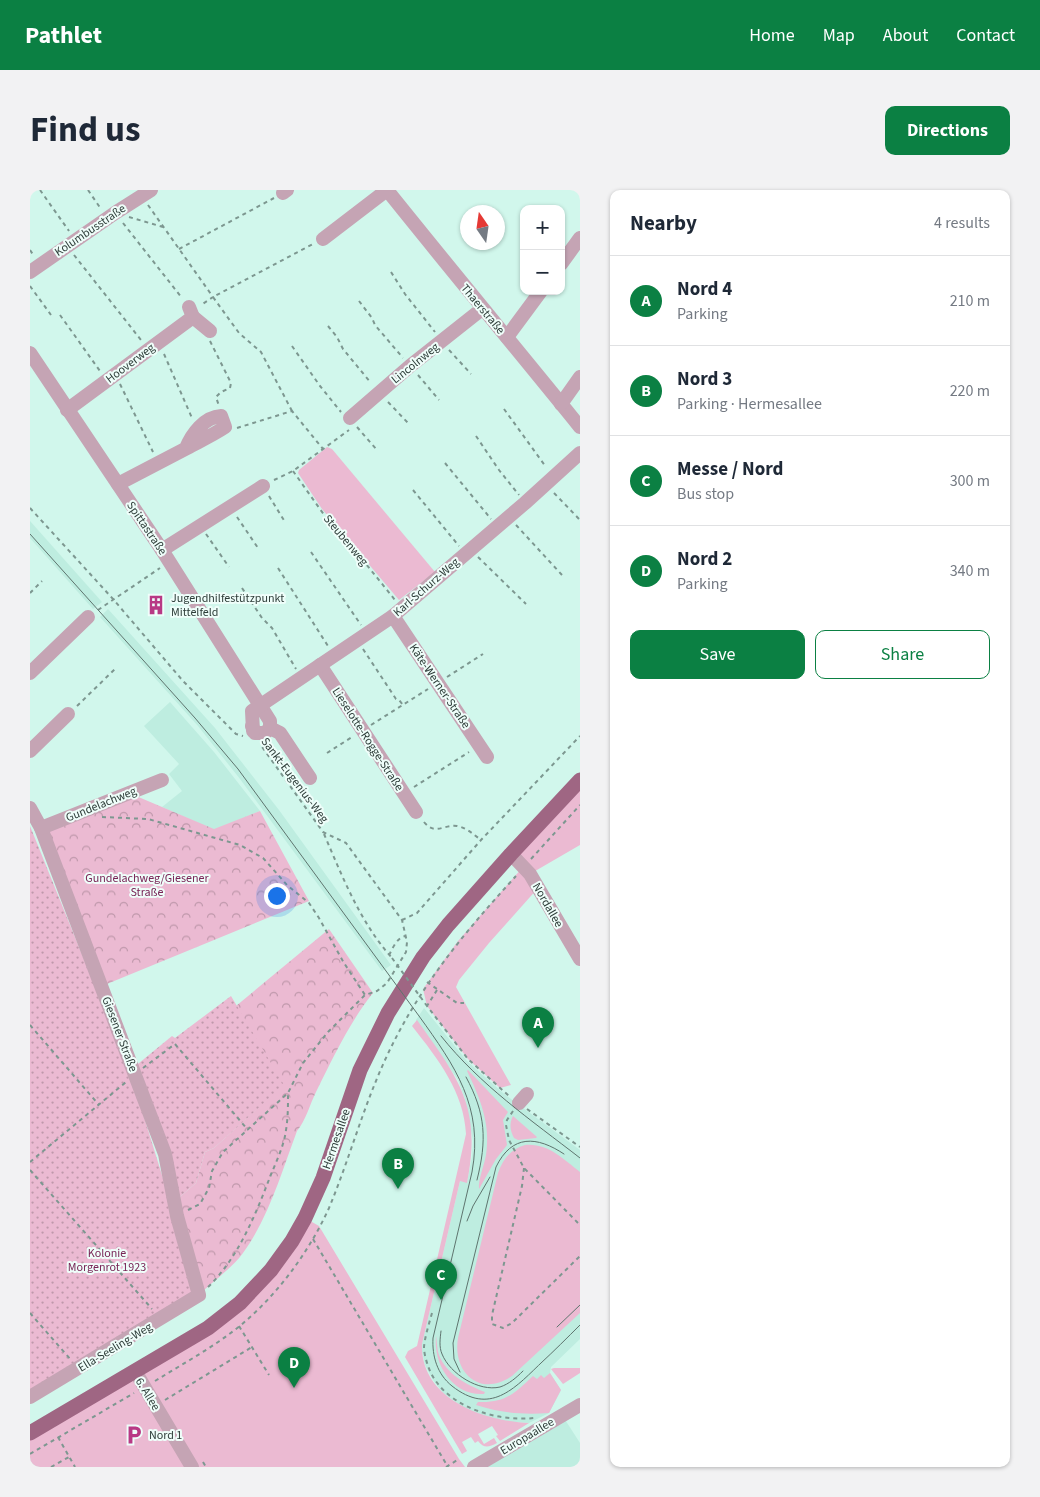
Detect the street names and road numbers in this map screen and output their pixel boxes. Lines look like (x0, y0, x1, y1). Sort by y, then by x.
street label: Kolumbusstraße (51, 200, 129, 261)
street label: Thaerstraße (457, 281, 509, 338)
street label: Hooverweg (102, 339, 158, 387)
street label: Lincolnweg (388, 339, 443, 388)
street label: Spittastraße (122, 498, 171, 558)
street label: Steubenweg (319, 511, 372, 570)
street label: Karl-Schurz-Weg (390, 554, 463, 621)
street label: Käte-Werner-Straße (405, 641, 474, 732)
street label: Lieselotte-Rogge-Straße (328, 684, 407, 794)
street label: Sankt-Eugenius-Weg (257, 734, 332, 827)
street label: Gundelachweg (63, 783, 139, 826)
street label: Nordallee (528, 880, 567, 931)
street label: Giesener Straße (97, 994, 142, 1074)
street label: Hermesallee (318, 1107, 355, 1172)
street label: Ella-Seeling-Weg (75, 1319, 156, 1376)
street label: 6. Allee (131, 1374, 164, 1414)
street label: Europaallee (497, 1414, 557, 1459)

